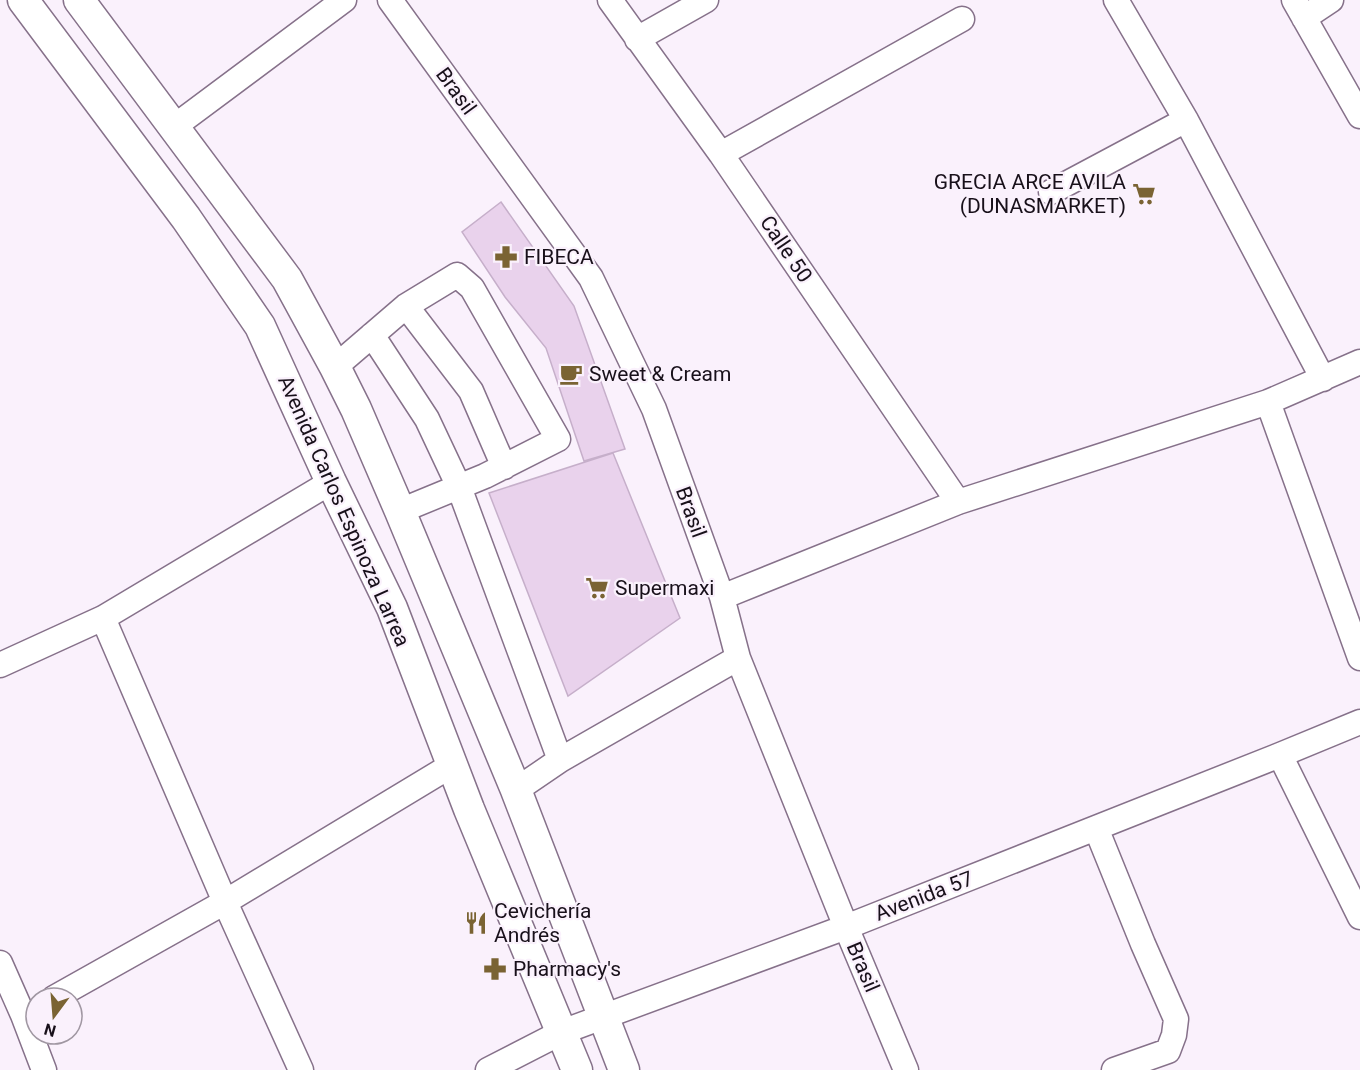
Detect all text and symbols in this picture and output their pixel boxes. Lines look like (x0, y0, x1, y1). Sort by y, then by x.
street label: Brasil (431, 63, 481, 119)
place label: GRECIA ARCE AVILA (DUNASMARKET) (934, 170, 1126, 218)
supermarket icon: GRECIA ARCE AVILA (DUNASMARKET) (1131, 181, 1157, 207)
street label: Calle 50 (755, 211, 817, 287)
pharmacy icon: FIBECA (493, 244, 519, 270)
place label: FIBECA (524, 245, 594, 269)
cafe icon: Sweet & Cream (558, 361, 584, 387)
place label: Sweet & Cream (589, 362, 731, 386)
street label: Avenida Carlos Espinoza Larrea (273, 372, 415, 650)
street label: Brasil (671, 483, 711, 541)
supermarket icon: Supermaxi (584, 575, 610, 601)
place label: Supermaxi (615, 576, 714, 600)
street label: Avenida 57 (872, 866, 976, 926)
place label: Cevichería Andrés (494, 899, 591, 947)
restaurant icon: Cevichería Andrés (463, 910, 489, 936)
street label: Brasil (842, 938, 884, 996)
pharmacy icon: Pharmacy's (482, 956, 508, 982)
place label: Pharmacy's (513, 957, 621, 981)
north arrow (24, 986, 84, 1046)
text: N (42, 1019, 58, 1041)

